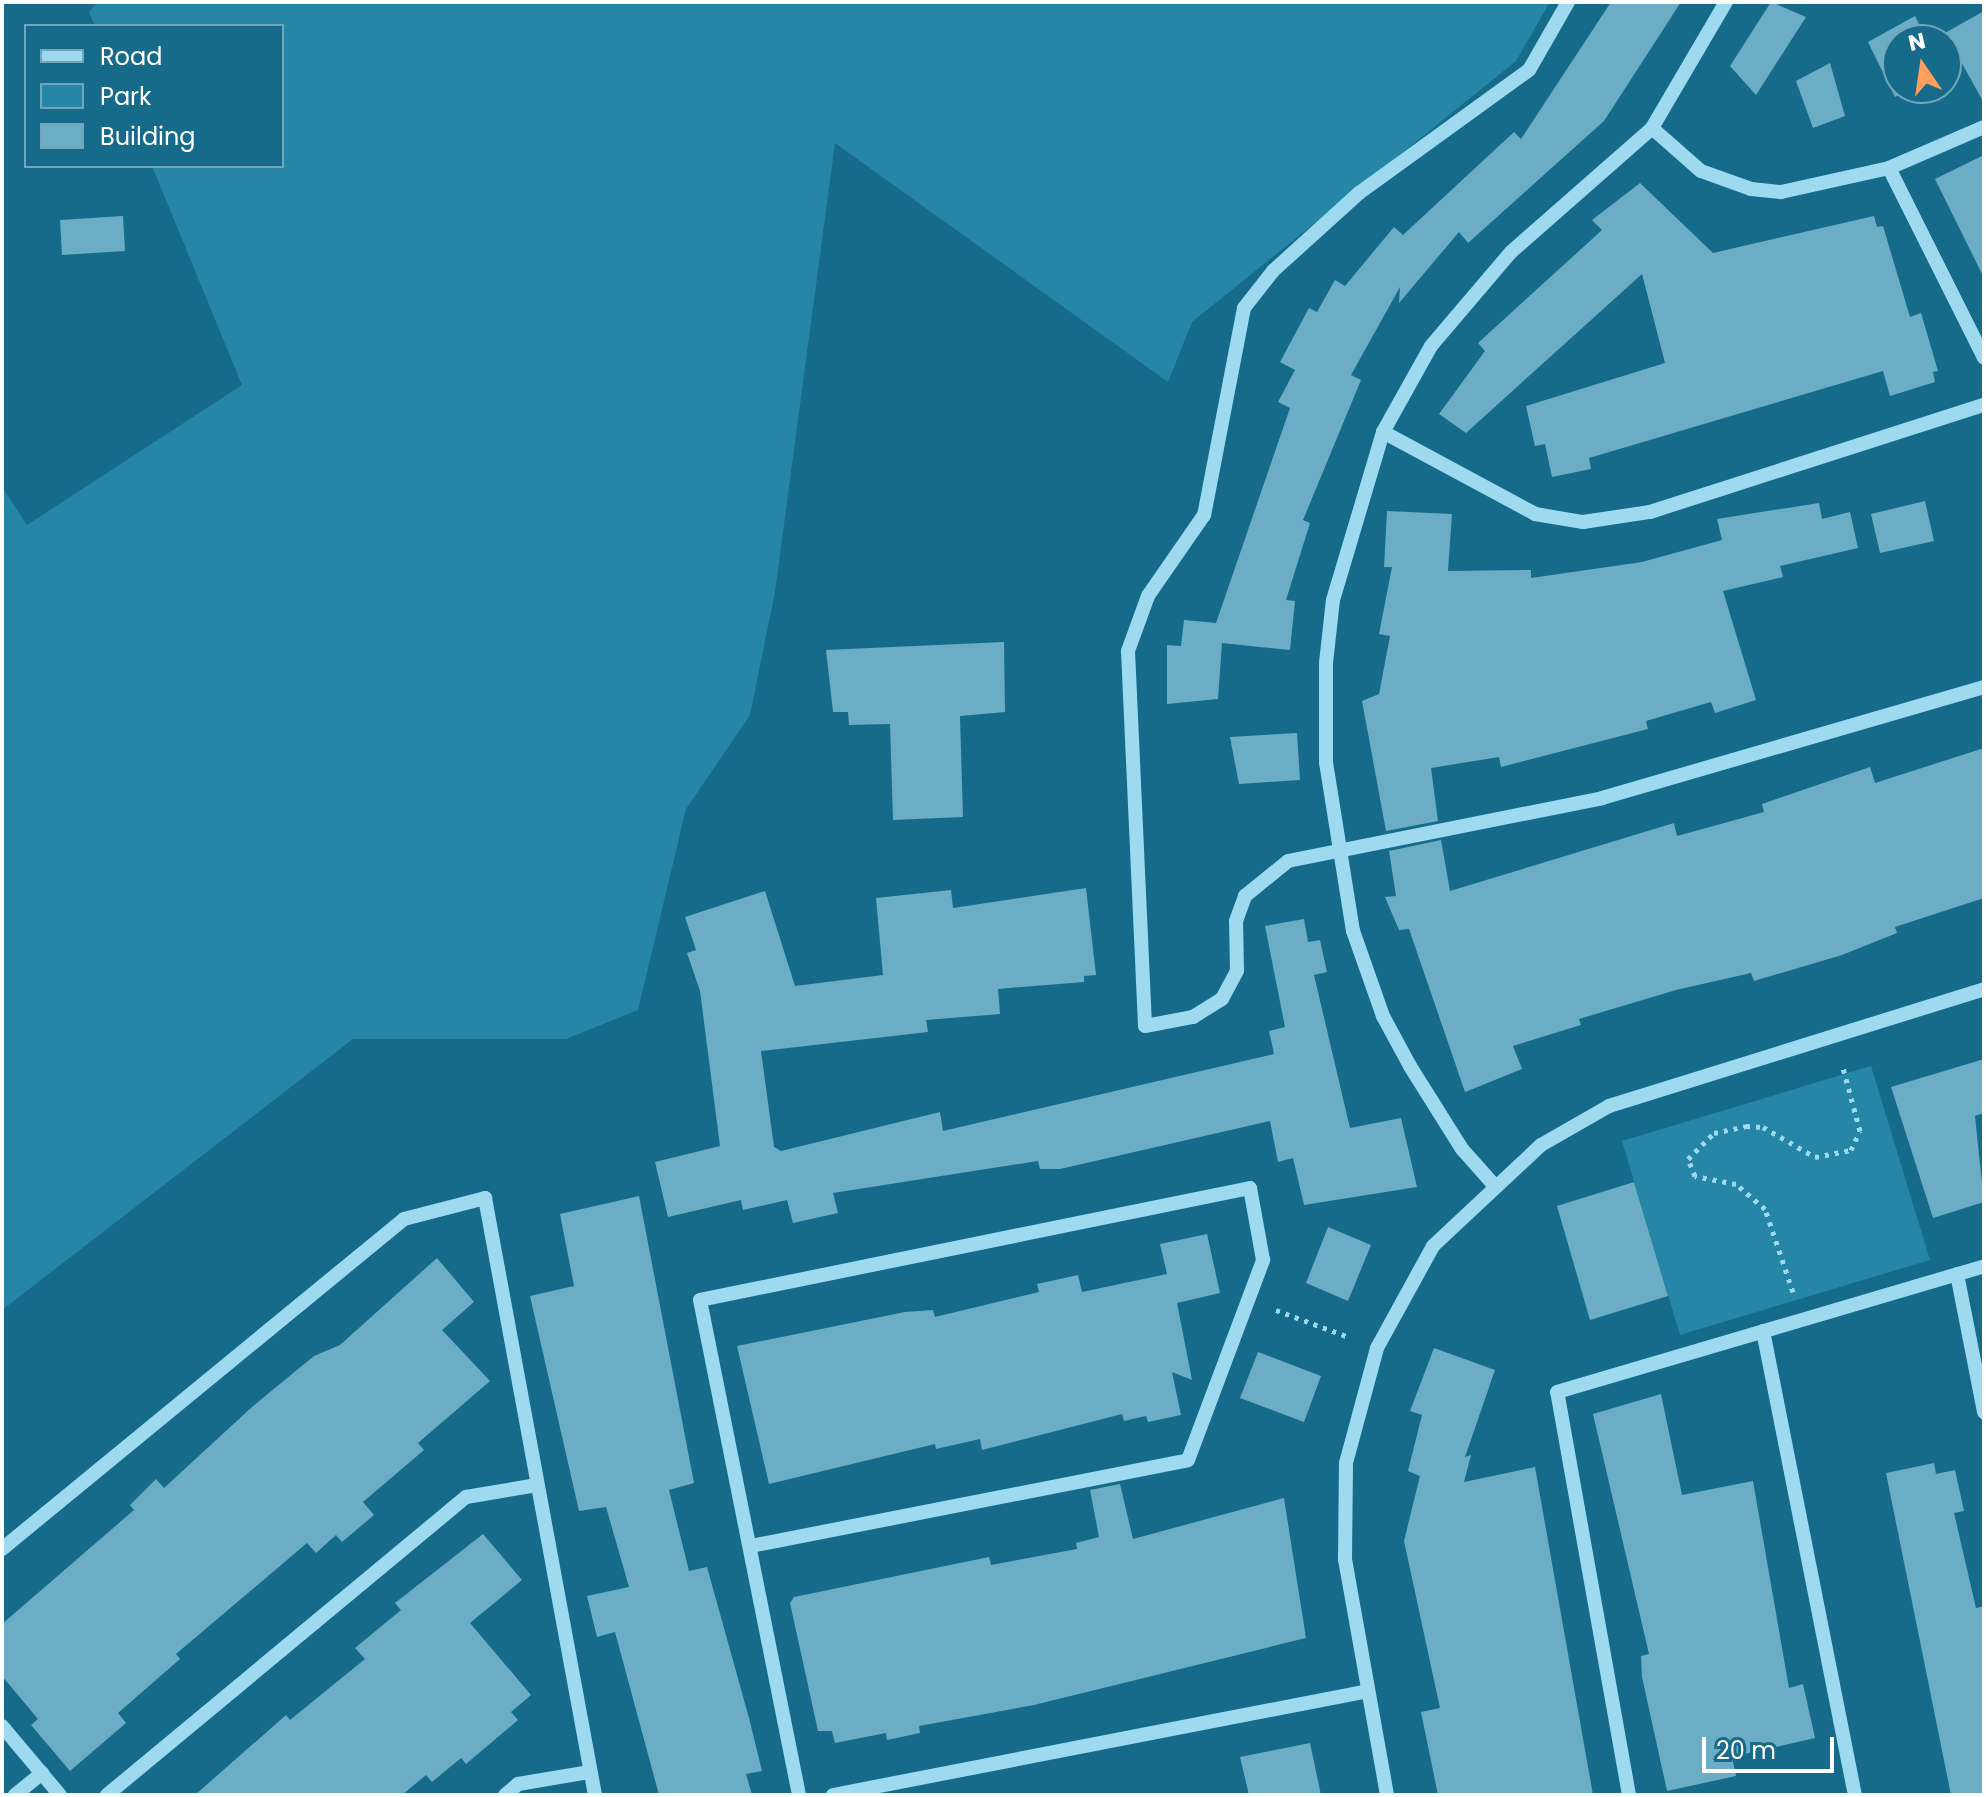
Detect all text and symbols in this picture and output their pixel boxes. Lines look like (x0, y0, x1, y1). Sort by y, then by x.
legend (24, 24, 284, 168)
north arrow (1882, 24, 1962, 104)
text: N (1905, 25, 1928, 59)
text: Road (100, 40, 162, 73)
text: Park (100, 80, 151, 113)
text: Building (100, 120, 196, 153)
scale bar (1706, 1721, 1838, 1771)
text: 20 m (1716, 1734, 1776, 1767)

